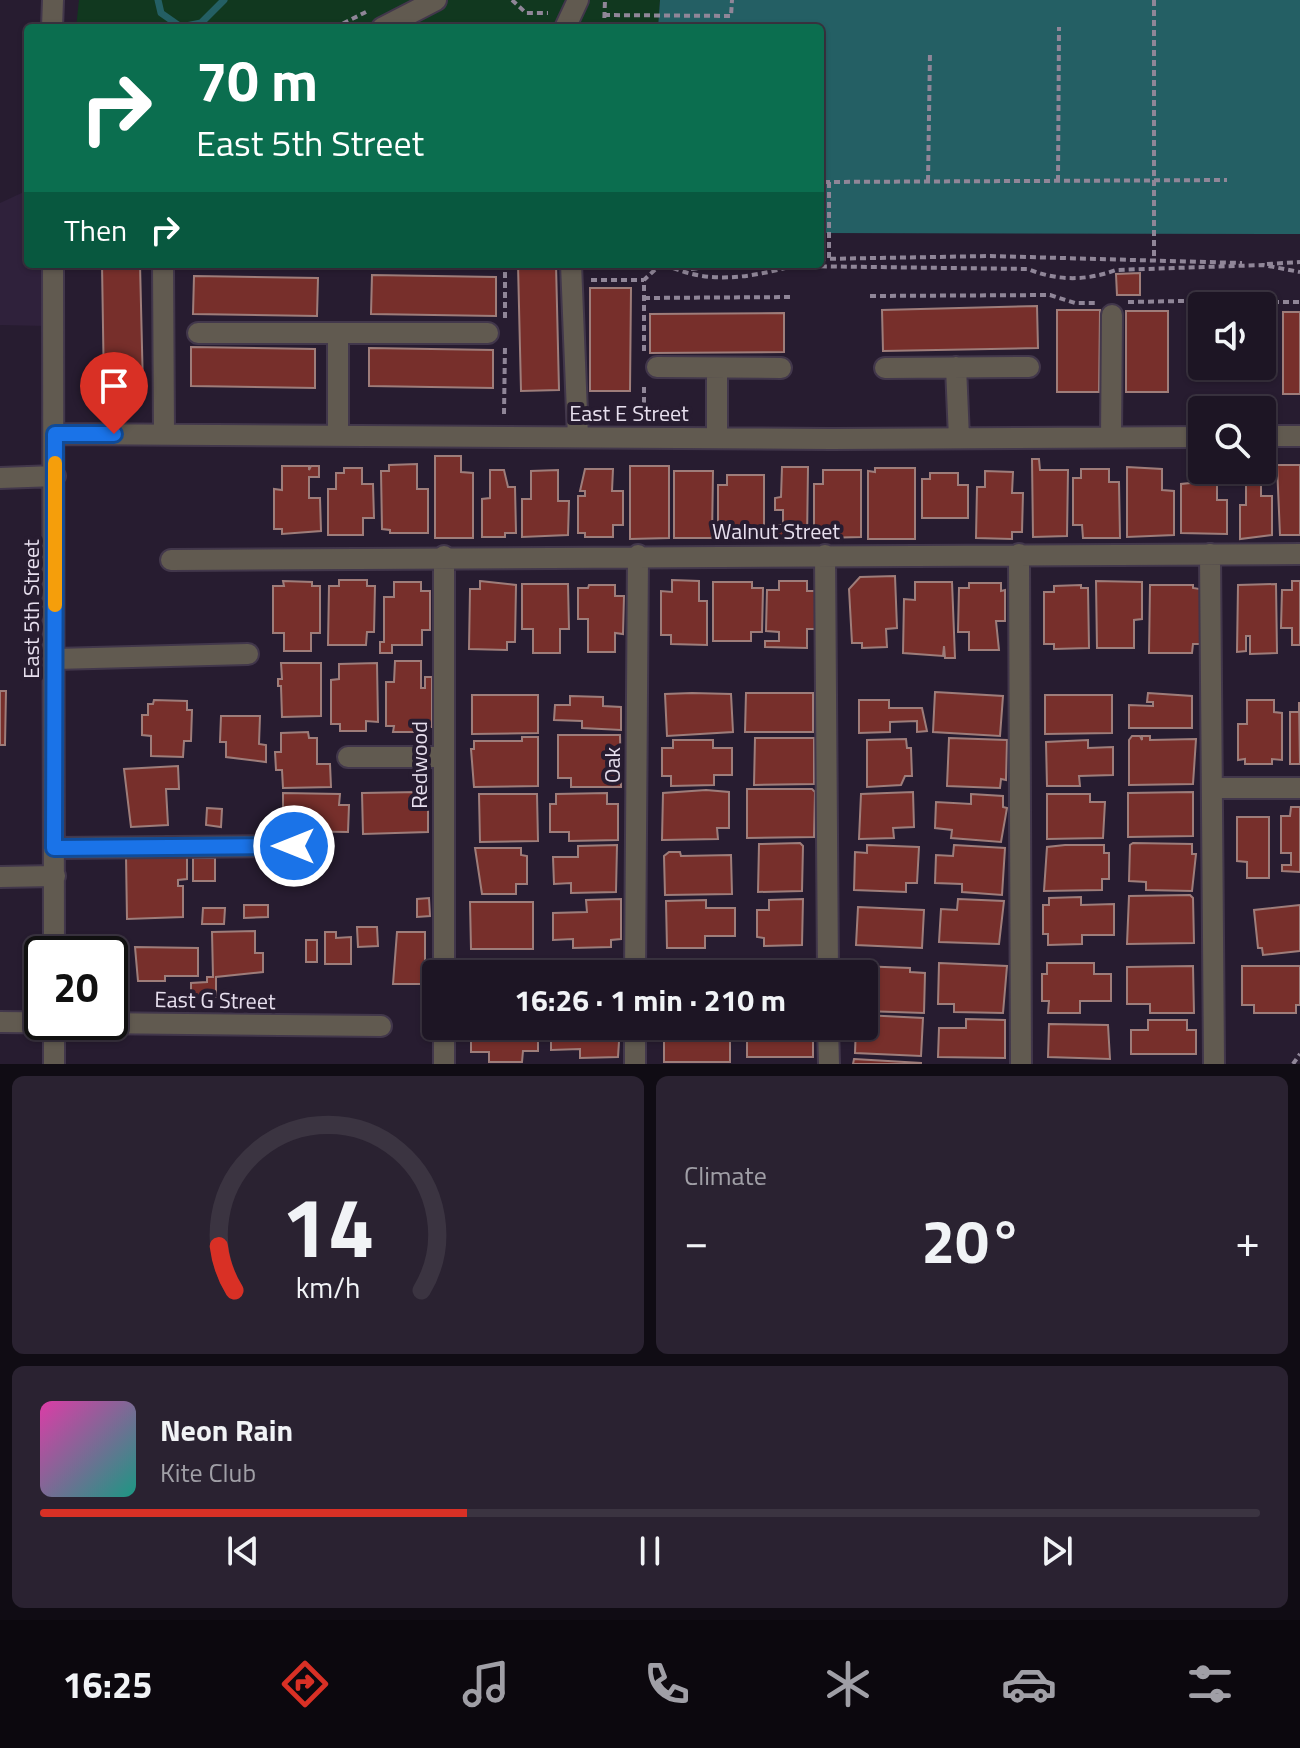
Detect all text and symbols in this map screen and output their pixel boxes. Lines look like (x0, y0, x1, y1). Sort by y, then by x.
text: 70 m (196, 38, 318, 123)
icon: right (64, 56, 168, 160)
text: East 5th Street (196, 115, 424, 170)
text: Then (64, 207, 127, 253)
icon: right (143, 208, 187, 252)
map controls (1188, 292, 1276, 484)
button: sound (1188, 292, 1276, 380)
pin (80, 352, 148, 434)
icon: arrive (92, 364, 136, 408)
street label: East E Street (569, 396, 689, 430)
button: search (1188, 396, 1276, 484)
street label: Walnut Street (712, 514, 840, 548)
street label: East 5th Street (14, 539, 48, 679)
street label: Redwood (402, 721, 436, 809)
street label: Oak (595, 747, 629, 783)
position arrow (252, 804, 336, 888)
speed limit sign: 20 (24, 936, 128, 1040)
text: 16:26 · 1 min · 210 m (514, 977, 786, 1023)
street label: East G Street (154, 982, 276, 1018)
text: Climate (684, 1156, 767, 1195)
text: 14 (281, 1163, 375, 1289)
text: 20° (922, 1195, 1022, 1286)
text: − (684, 1207, 709, 1274)
text: + (1235, 1207, 1260, 1274)
text: km/h (296, 1266, 360, 1309)
text: Neon Rain (160, 1407, 293, 1453)
text: Kite Club (160, 1453, 256, 1492)
icon: previous (221, 1529, 265, 1573)
icon: pause (628, 1529, 672, 1573)
icon: next (1035, 1529, 1079, 1573)
icon: directions (277, 1656, 333, 1712)
icon: music (458, 1656, 514, 1712)
icon: phone (639, 1656, 695, 1712)
icon: climate (820, 1656, 876, 1712)
icon: car (1001, 1656, 1057, 1712)
icon: filters (1182, 1656, 1238, 1712)
text: 16:25 (62, 1657, 152, 1712)

